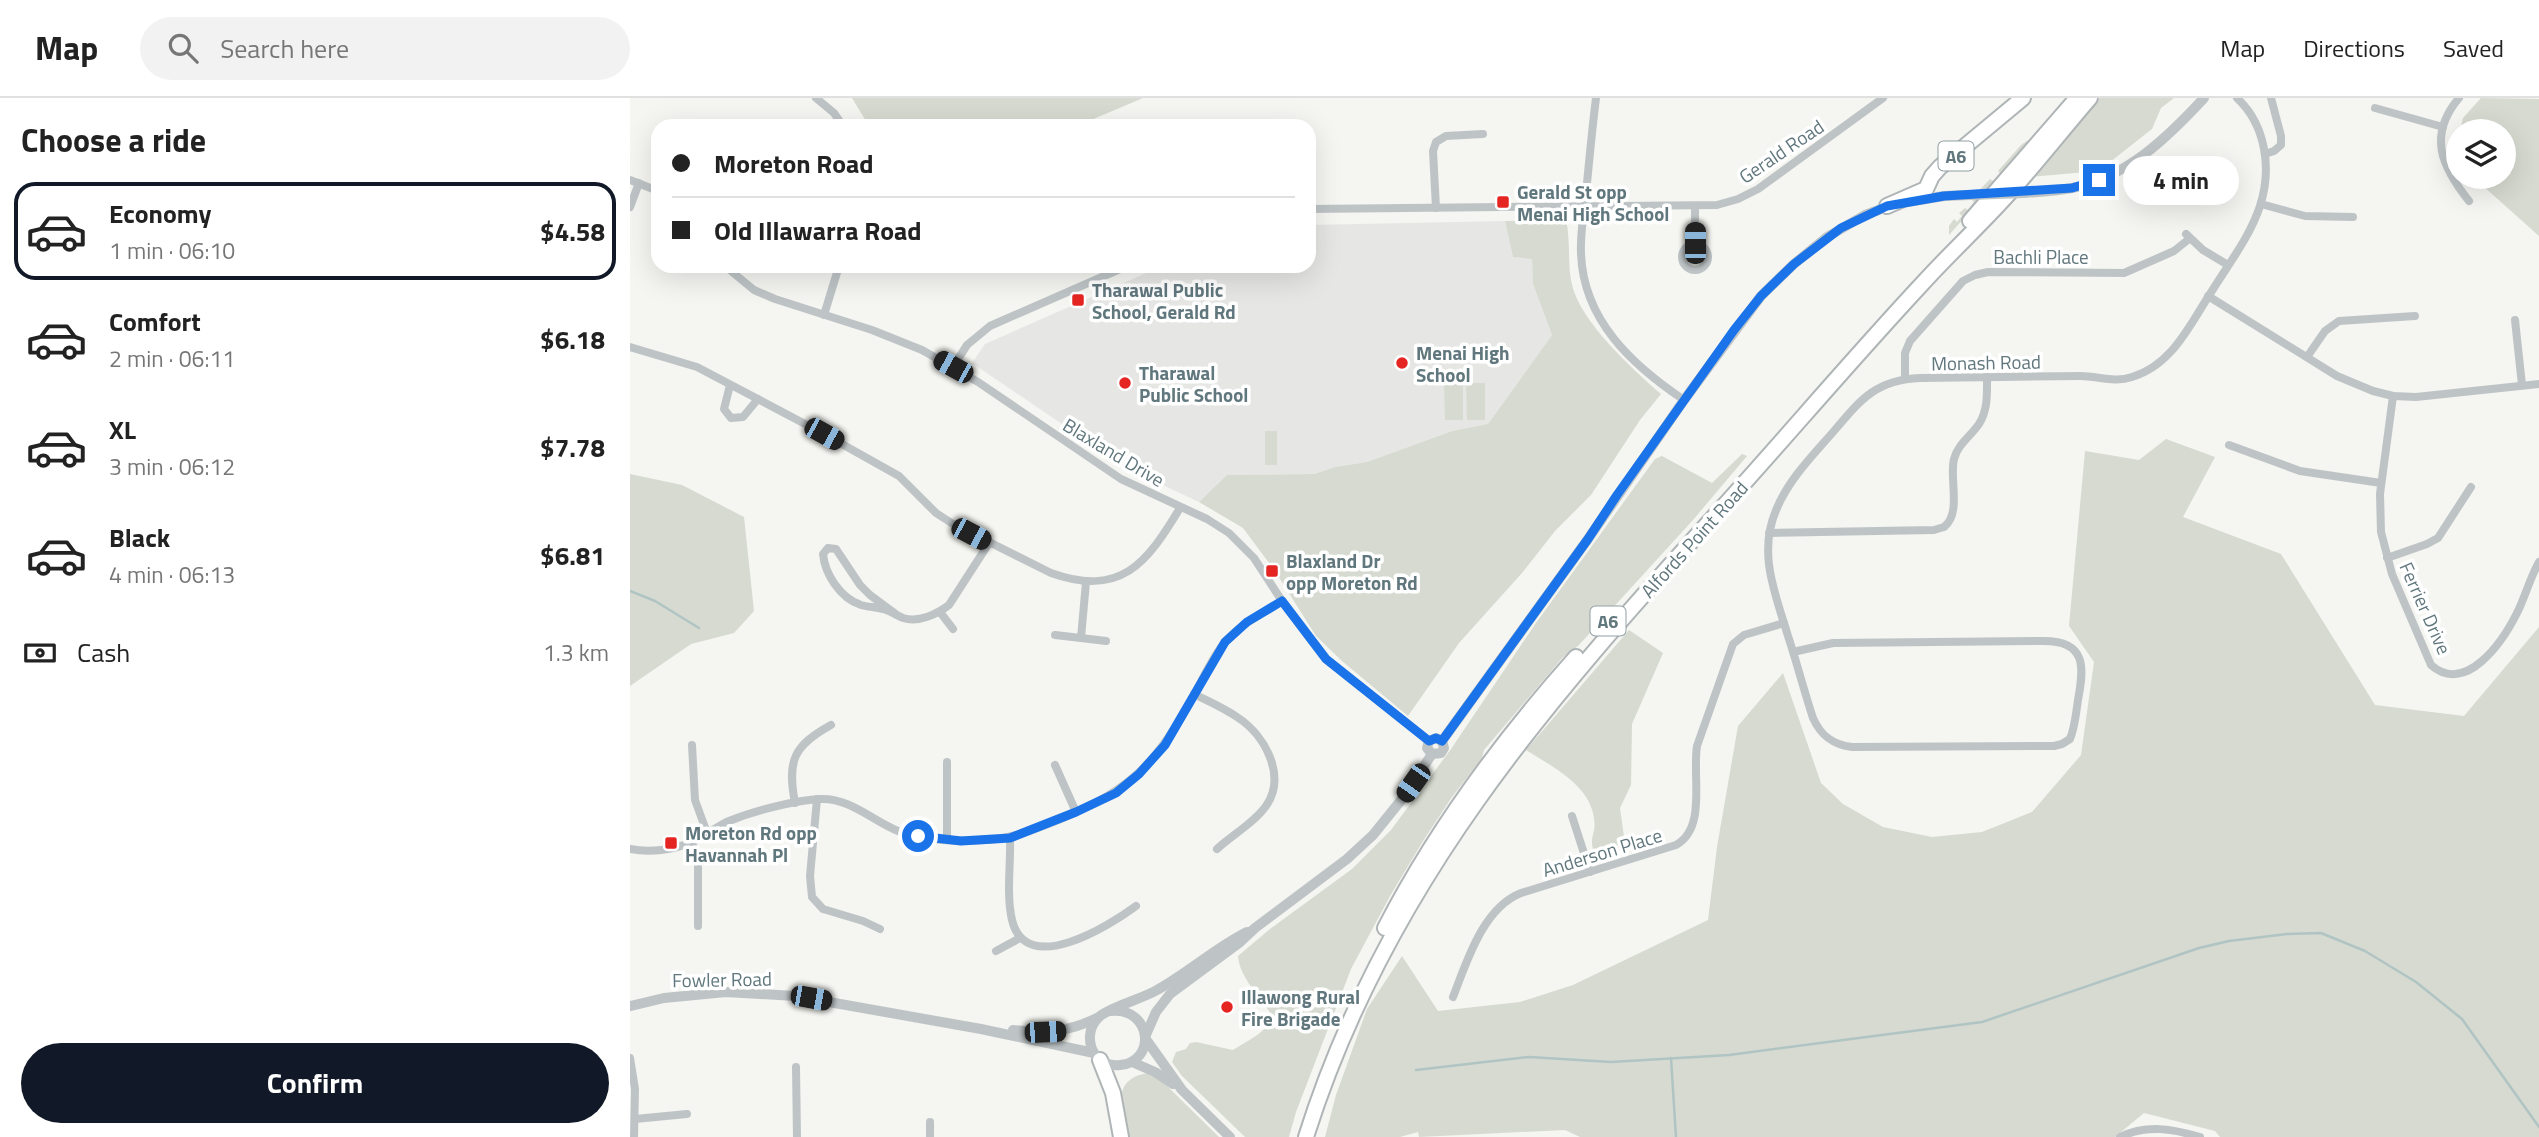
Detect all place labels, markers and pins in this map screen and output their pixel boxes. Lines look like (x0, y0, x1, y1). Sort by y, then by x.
place label: Gerald St opp Menai High School (1517, 177, 1669, 228)
marker: Gerald St opp Menai High School (1495, 194, 1511, 210)
place label: Tharawal Public School, Gerald Rd (1092, 275, 1236, 326)
marker: Tharawal Public School, Gerald Rd (1070, 292, 1086, 308)
place label: Menai High School (1416, 338, 1510, 389)
marker: Menai High School (1394, 355, 1410, 371)
place label: Tharawal Public School (1139, 358, 1248, 409)
marker: Tharawal Public School (1117, 375, 1133, 391)
place label: Blaxland Dr opp Moreton Rd (1286, 546, 1418, 597)
marker: Blaxland Dr opp Moreton Rd (1264, 563, 1280, 579)
place label: Moreton Rd opp Havannah Pl (685, 818, 817, 869)
marker: Moreton Rd opp Havannah Pl (663, 835, 679, 851)
place label: Illawong Rural Fire Brigade (1241, 982, 1360, 1033)
marker: Illawong Rural Fire Brigade (1219, 999, 1235, 1015)

